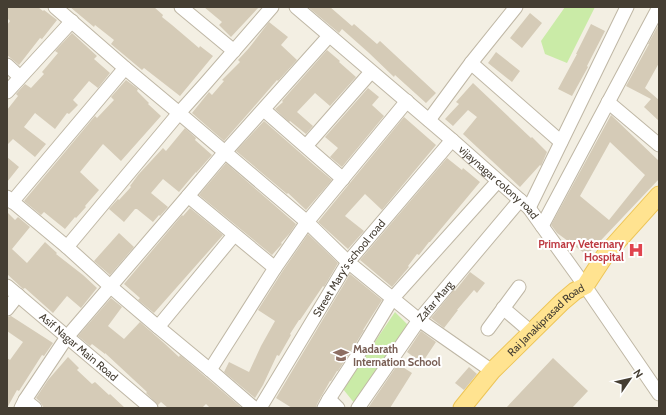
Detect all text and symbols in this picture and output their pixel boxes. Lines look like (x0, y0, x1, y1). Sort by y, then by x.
street label: vijaynagar colony road (456, 142, 542, 222)
street label: Street Mary's school road (310, 217, 388, 319)
place label: Primary Veternary Hospital (538, 237, 624, 264)
hospital icon: Primary Veternary Hospital (627, 241, 645, 259)
street label: Zafar Marg (414, 277, 457, 324)
street label: Rai Janakiprasad Road (504, 281, 586, 359)
street label: Asif Nagar Main Road (37, 310, 121, 384)
place label: Madarath Internation School (353, 342, 441, 369)
school or university icon: Madarath Internation School (332, 346, 350, 364)
north arrow (610, 359, 650, 399)
text: N (630, 366, 646, 381)

